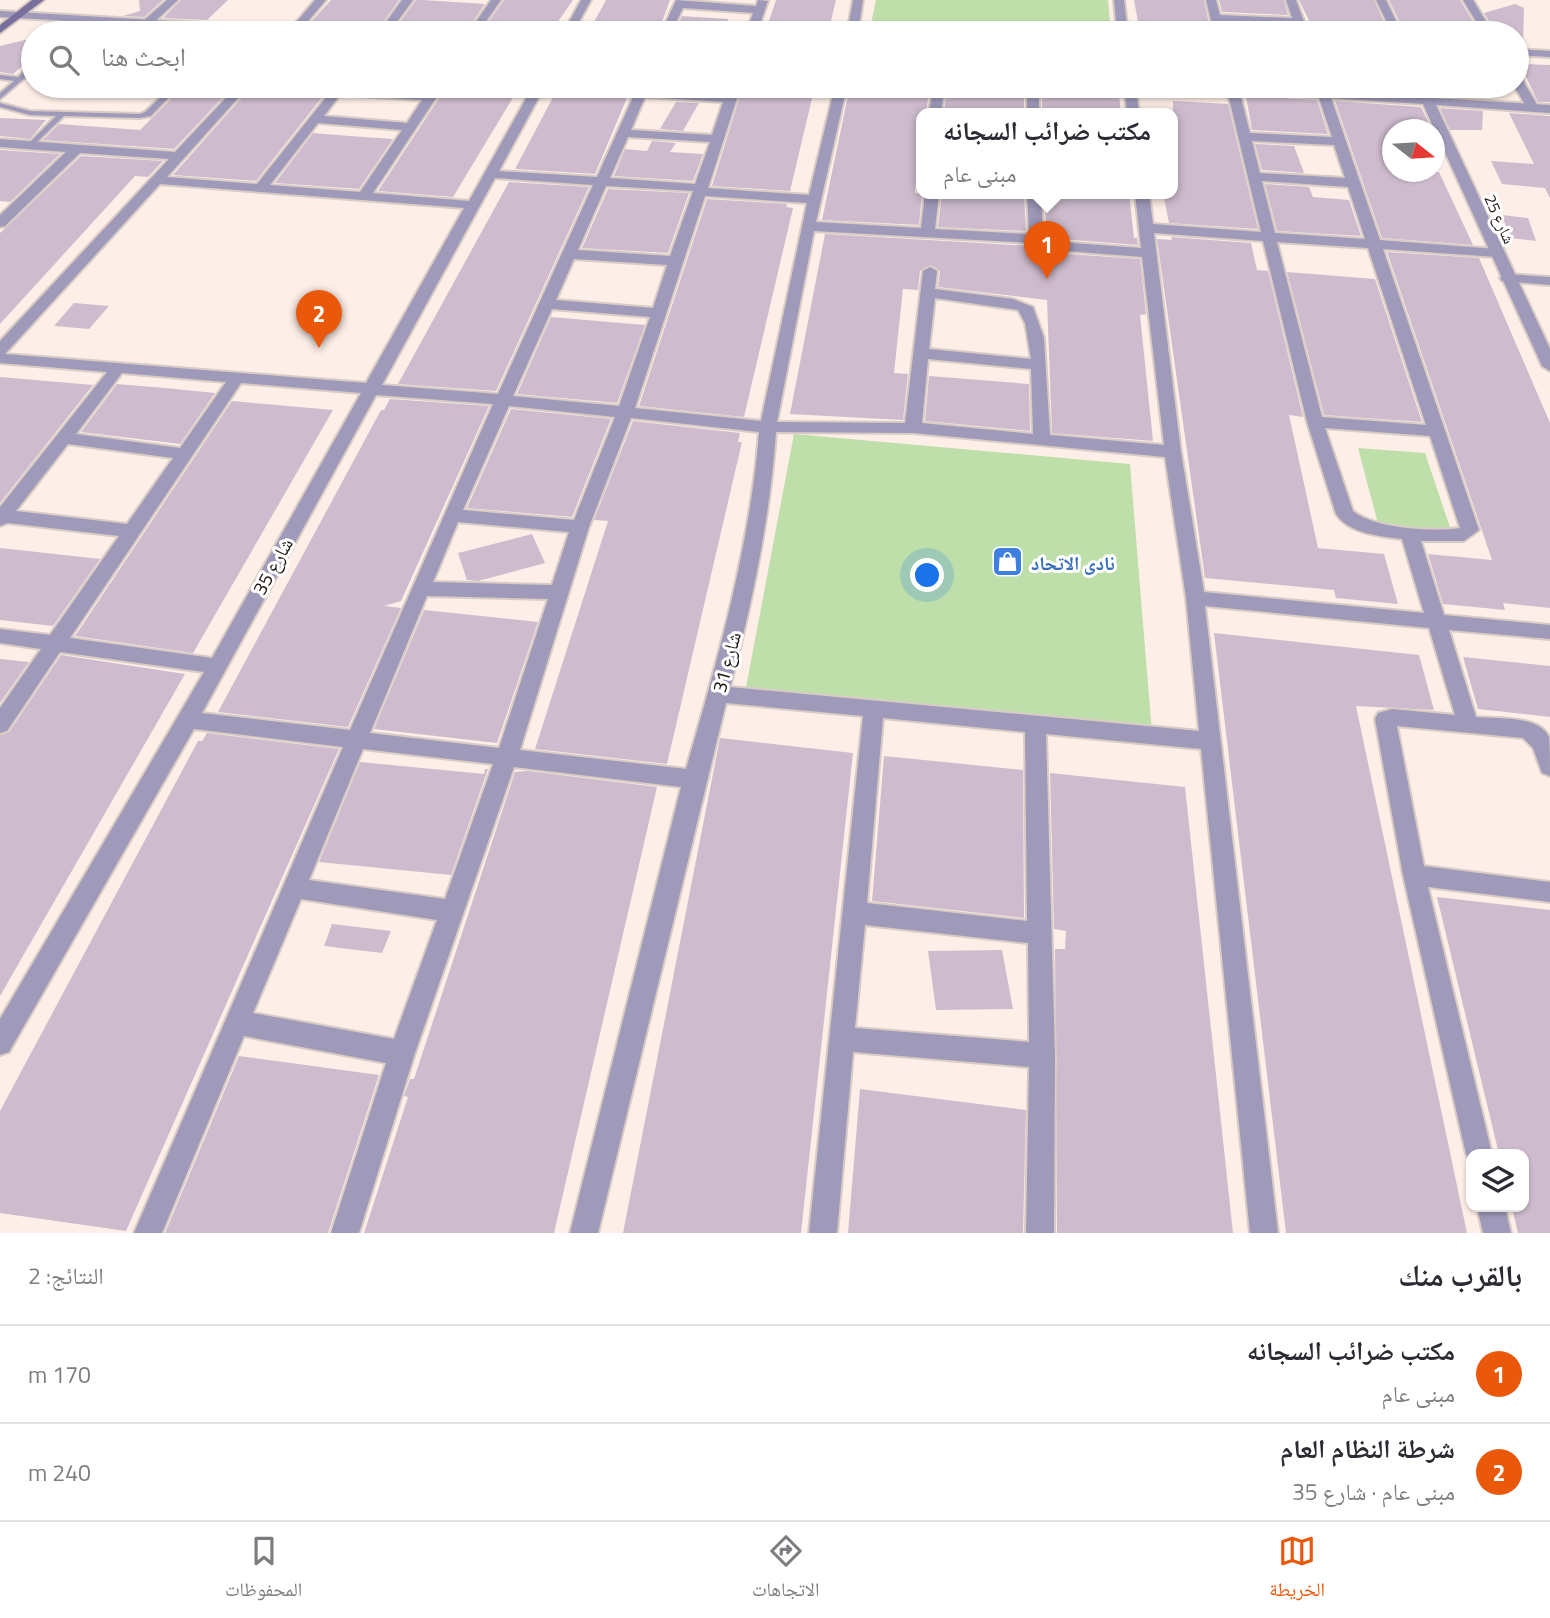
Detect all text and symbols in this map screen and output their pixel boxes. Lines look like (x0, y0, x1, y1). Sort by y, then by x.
search box (21, 21, 1529, 98)
text: ابحث هنا (101, 37, 186, 76)
icon: search (45, 41, 83, 79)
popup (916, 108, 1178, 199)
text: مكتب ضرائب السجانه (943, 111, 1151, 150)
north arrow (1382, 119, 1445, 182)
text: مبنى عام (943, 156, 1016, 191)
street label: شارع 25 (1478, 190, 1522, 248)
pin: 1 (1024, 221, 1070, 279)
pin: 2 (296, 290, 342, 348)
street label: شارع 35 (244, 532, 300, 600)
shop icon: نادى الاتحاد (991, 545, 1025, 579)
place label: نادى الاتحاد (1031, 548, 1115, 577)
your location (910, 558, 944, 592)
street label: شارع 31 (704, 628, 748, 696)
map controls (1466, 1149, 1529, 1212)
button: layers (1466, 1149, 1529, 1212)
text: بالقرب منك (1398, 1252, 1522, 1298)
text: النتائج: 2 (28, 1258, 104, 1293)
text: مكتب ضرائب السجانه (1247, 1331, 1455, 1370)
text: 170 m (28, 1357, 91, 1392)
text: 1 (1493, 1357, 1505, 1392)
text: مبنى عام (1382, 1376, 1455, 1411)
text: شرطة النظام العام (1280, 1429, 1455, 1468)
text: 240 m (28, 1455, 91, 1490)
text: 2 (1493, 1455, 1505, 1490)
text: مبنى عام · شارع 35 (1292, 1474, 1455, 1509)
tab: المحفوظات (225, 1532, 302, 1608)
tab: الاتجاهات (752, 1532, 819, 1608)
tab: الخريطة (1269, 1532, 1325, 1608)

